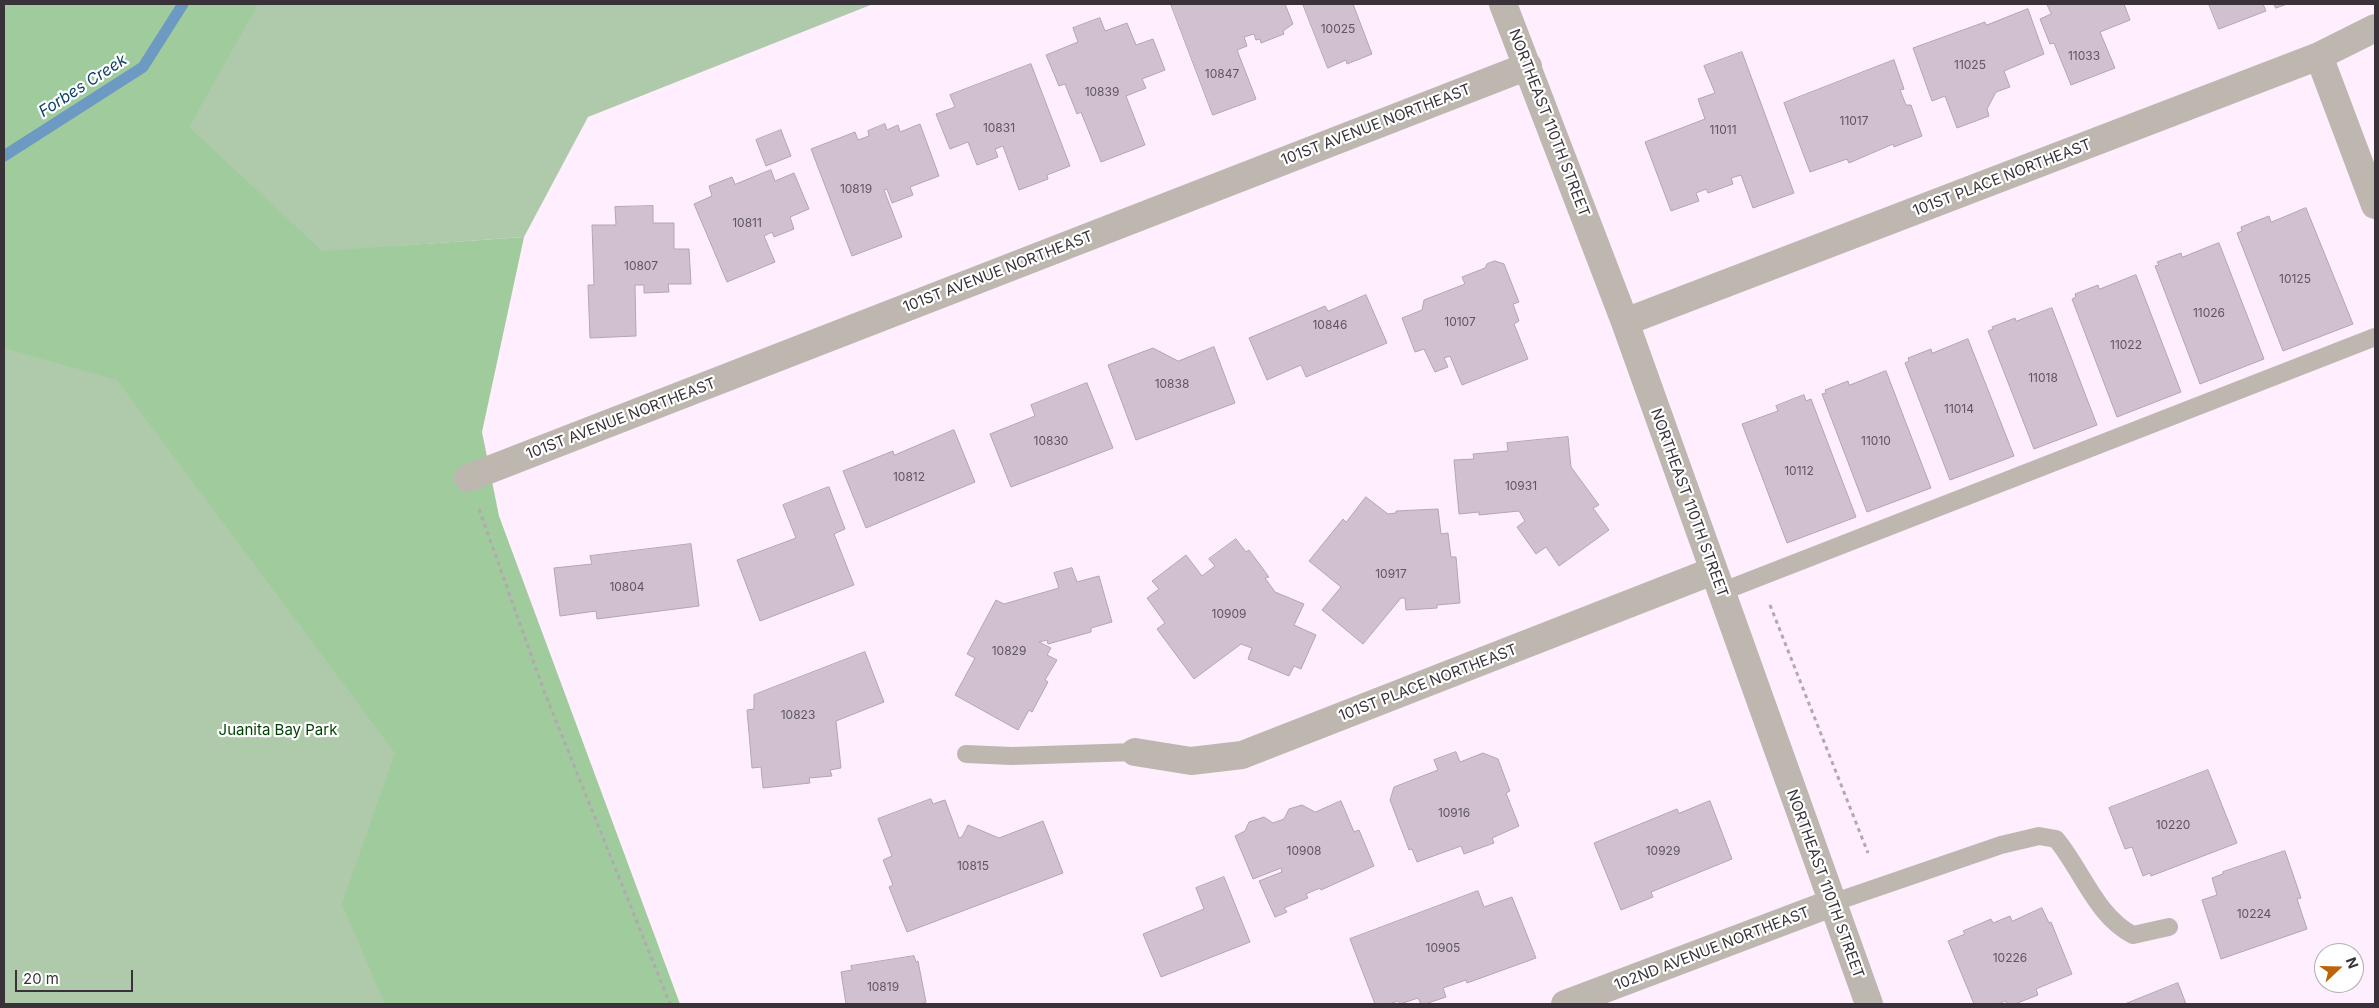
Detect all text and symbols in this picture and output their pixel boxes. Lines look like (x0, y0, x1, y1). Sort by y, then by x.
house number: 10025 (1321, 22, 1355, 36)
street label: NORTHEAST 110TH STREET (1505, 27, 1593, 219)
house number: 11033 (2068, 49, 2100, 63)
water label: Forbes Creek (35, 50, 131, 122)
house number: 11025 (1954, 58, 1986, 72)
house number: 10847 (1205, 67, 1239, 81)
street label: 101ST AVENUE NORTHEAST (1279, 80, 1473, 170)
house number: 10839 (1085, 85, 1119, 99)
house number: 11017 (1839, 114, 1869, 128)
house number: 10831 (983, 121, 1015, 135)
house number: 11011 (1709, 123, 1737, 137)
street label: 101ST PLACE NORTHEAST (1910, 136, 2094, 220)
house number: 10819 (840, 182, 872, 196)
house number: 10811 (732, 216, 762, 230)
street label: 101ST AVENUE NORTHEAST (901, 227, 1095, 317)
house number: 10807 (624, 259, 658, 273)
house number: 10125 (2279, 272, 2311, 286)
house number: 11026 (2193, 306, 2225, 320)
house number: 10107 (1444, 315, 1476, 329)
house number: 10846 (1312, 318, 1348, 332)
house number: 11022 (2110, 338, 2142, 352)
house number: 11018 (2028, 371, 2058, 385)
street label: 101ST AVENUE NORTHEAST (524, 374, 718, 464)
house number: 10838 (1155, 377, 1189, 391)
house number: 11014 (1944, 402, 1974, 416)
street label: NORTHEAST 110TH STREET (1646, 406, 1732, 600)
house number: 10830 (1034, 434, 1068, 448)
house number: 11010 (1861, 434, 1891, 448)
house number: 10112 (1784, 464, 1814, 478)
house number: 10812 (893, 470, 925, 484)
house number: 10931 (1505, 479, 1537, 493)
house number: 10917 (1375, 567, 1407, 581)
house number: 10804 (609, 580, 645, 594)
house number: 10909 (1212, 607, 1246, 621)
street label: 101ST PLACE NORTHEAST (1336, 641, 1520, 725)
house number: 10829 (992, 644, 1026, 658)
house number: 10823 (781, 708, 815, 722)
park label: Juanita Bay Park (219, 721, 337, 739)
street label: NORTHEAST 110TH STREET (1782, 787, 1868, 981)
house number: 10916 (1438, 806, 1470, 820)
house number: 10220 (2156, 818, 2190, 832)
house number: 10908 (1287, 844, 1321, 858)
house number: 10929 (1646, 844, 1680, 858)
house number: 10815 (957, 859, 989, 873)
street label: 102ND AVENUE NORTHEAST (1612, 903, 1812, 995)
house number: 10224 (2237, 907, 2271, 921)
house number: 10905 (1426, 941, 1460, 955)
north arrow (2314, 943, 2364, 993)
house number: 10226 (1993, 951, 2027, 965)
text: N (2343, 955, 2362, 971)
scale bar (18, 960, 135, 992)
text: 20 m (23, 969, 59, 988)
house number: 10819 (867, 980, 899, 994)

